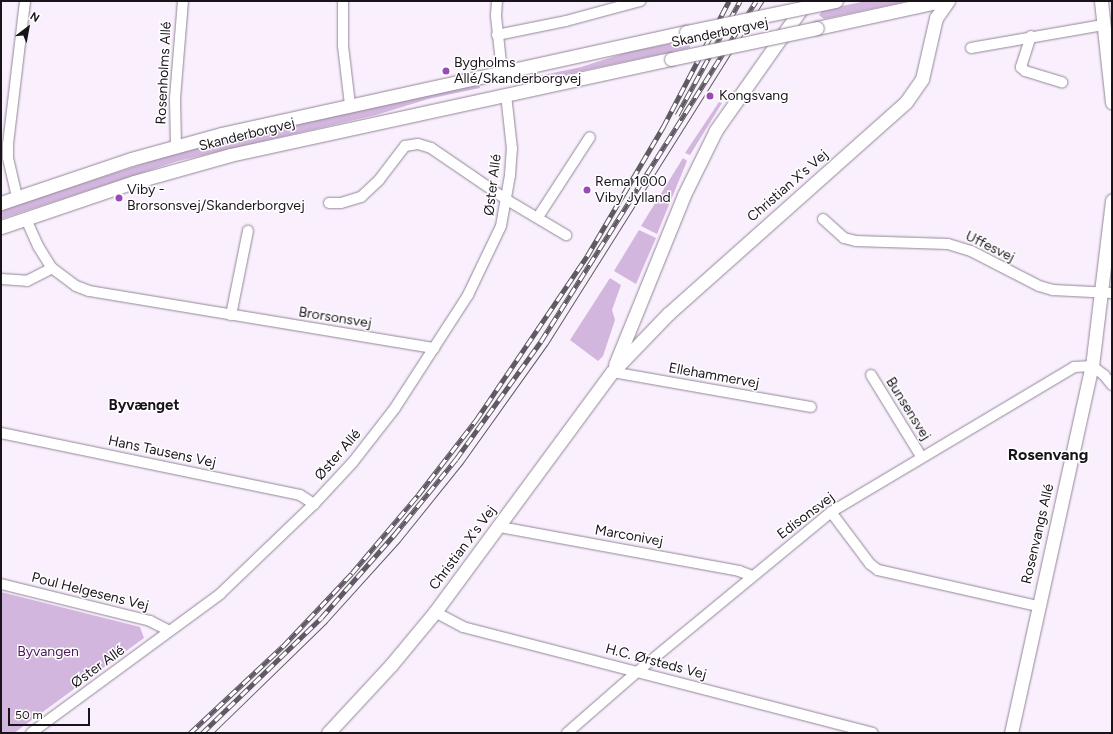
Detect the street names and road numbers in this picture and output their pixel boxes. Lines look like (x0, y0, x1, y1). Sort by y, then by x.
street label: Skanderborgvej (670, 15, 770, 51)
street label: Rosenholms Allé (153, 21, 175, 125)
street label: Skanderborgvej (197, 115, 297, 155)
street label: Christian X's Vej (744, 146, 832, 226)
street label: Øster Allé (481, 153, 505, 217)
street label: Uffesvej (963, 228, 1017, 266)
street label: Brorsonsvej (297, 304, 373, 332)
street label: Ellehammervej (667, 360, 761, 392)
street label: Bunsensvej (882, 374, 934, 444)
street label: Øster Allé (311, 426, 365, 484)
street label: Hans Tausens Vej (107, 432, 217, 472)
street label: Rosenvangs Allé (1018, 482, 1058, 586)
street label: Edisonsvej (774, 489, 838, 543)
street label: Christian X's Vej (426, 502, 500, 594)
street label: Marconivej (594, 522, 664, 550)
street label: Poul Helgesens Vej (30, 569, 150, 615)
street label: H.C. Ørsteds Vej (604, 640, 708, 684)
street label: Øster Allé (68, 642, 128, 692)

